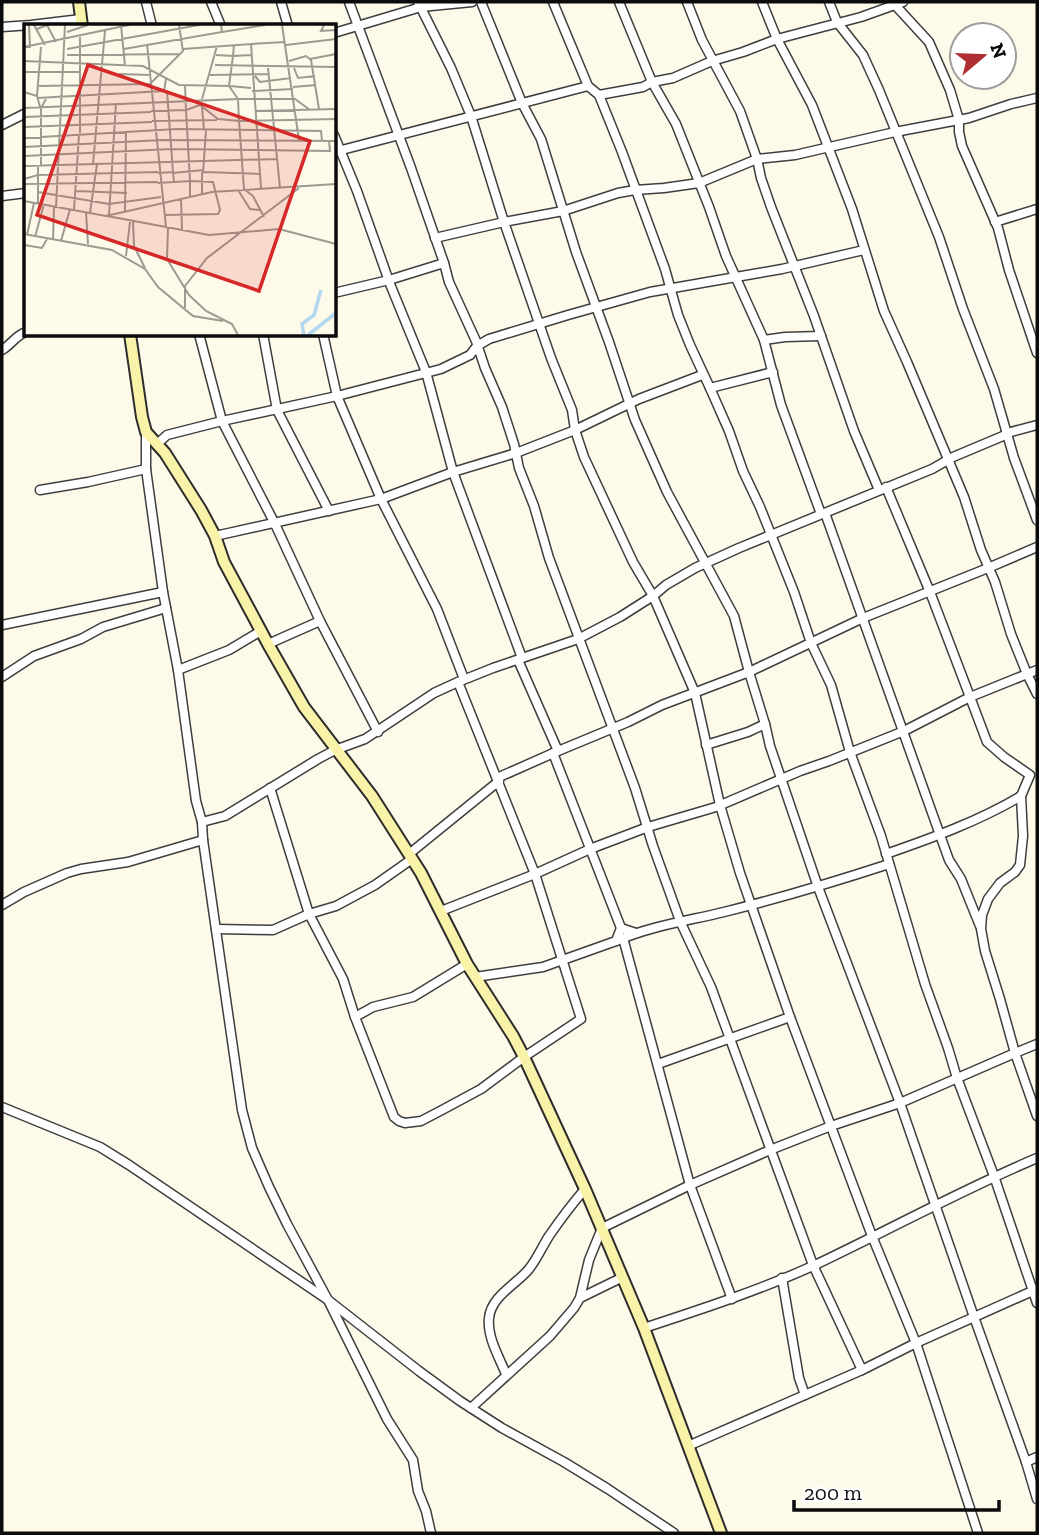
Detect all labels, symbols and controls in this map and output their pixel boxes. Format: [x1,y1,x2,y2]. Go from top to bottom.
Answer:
north arrow [948,21,1018,91]
inset map [24,24,336,336]
text: N [985,40,1012,61]
scale bar [794,1468,999,1512]
text: 200 m [804,1480,862,1505]

